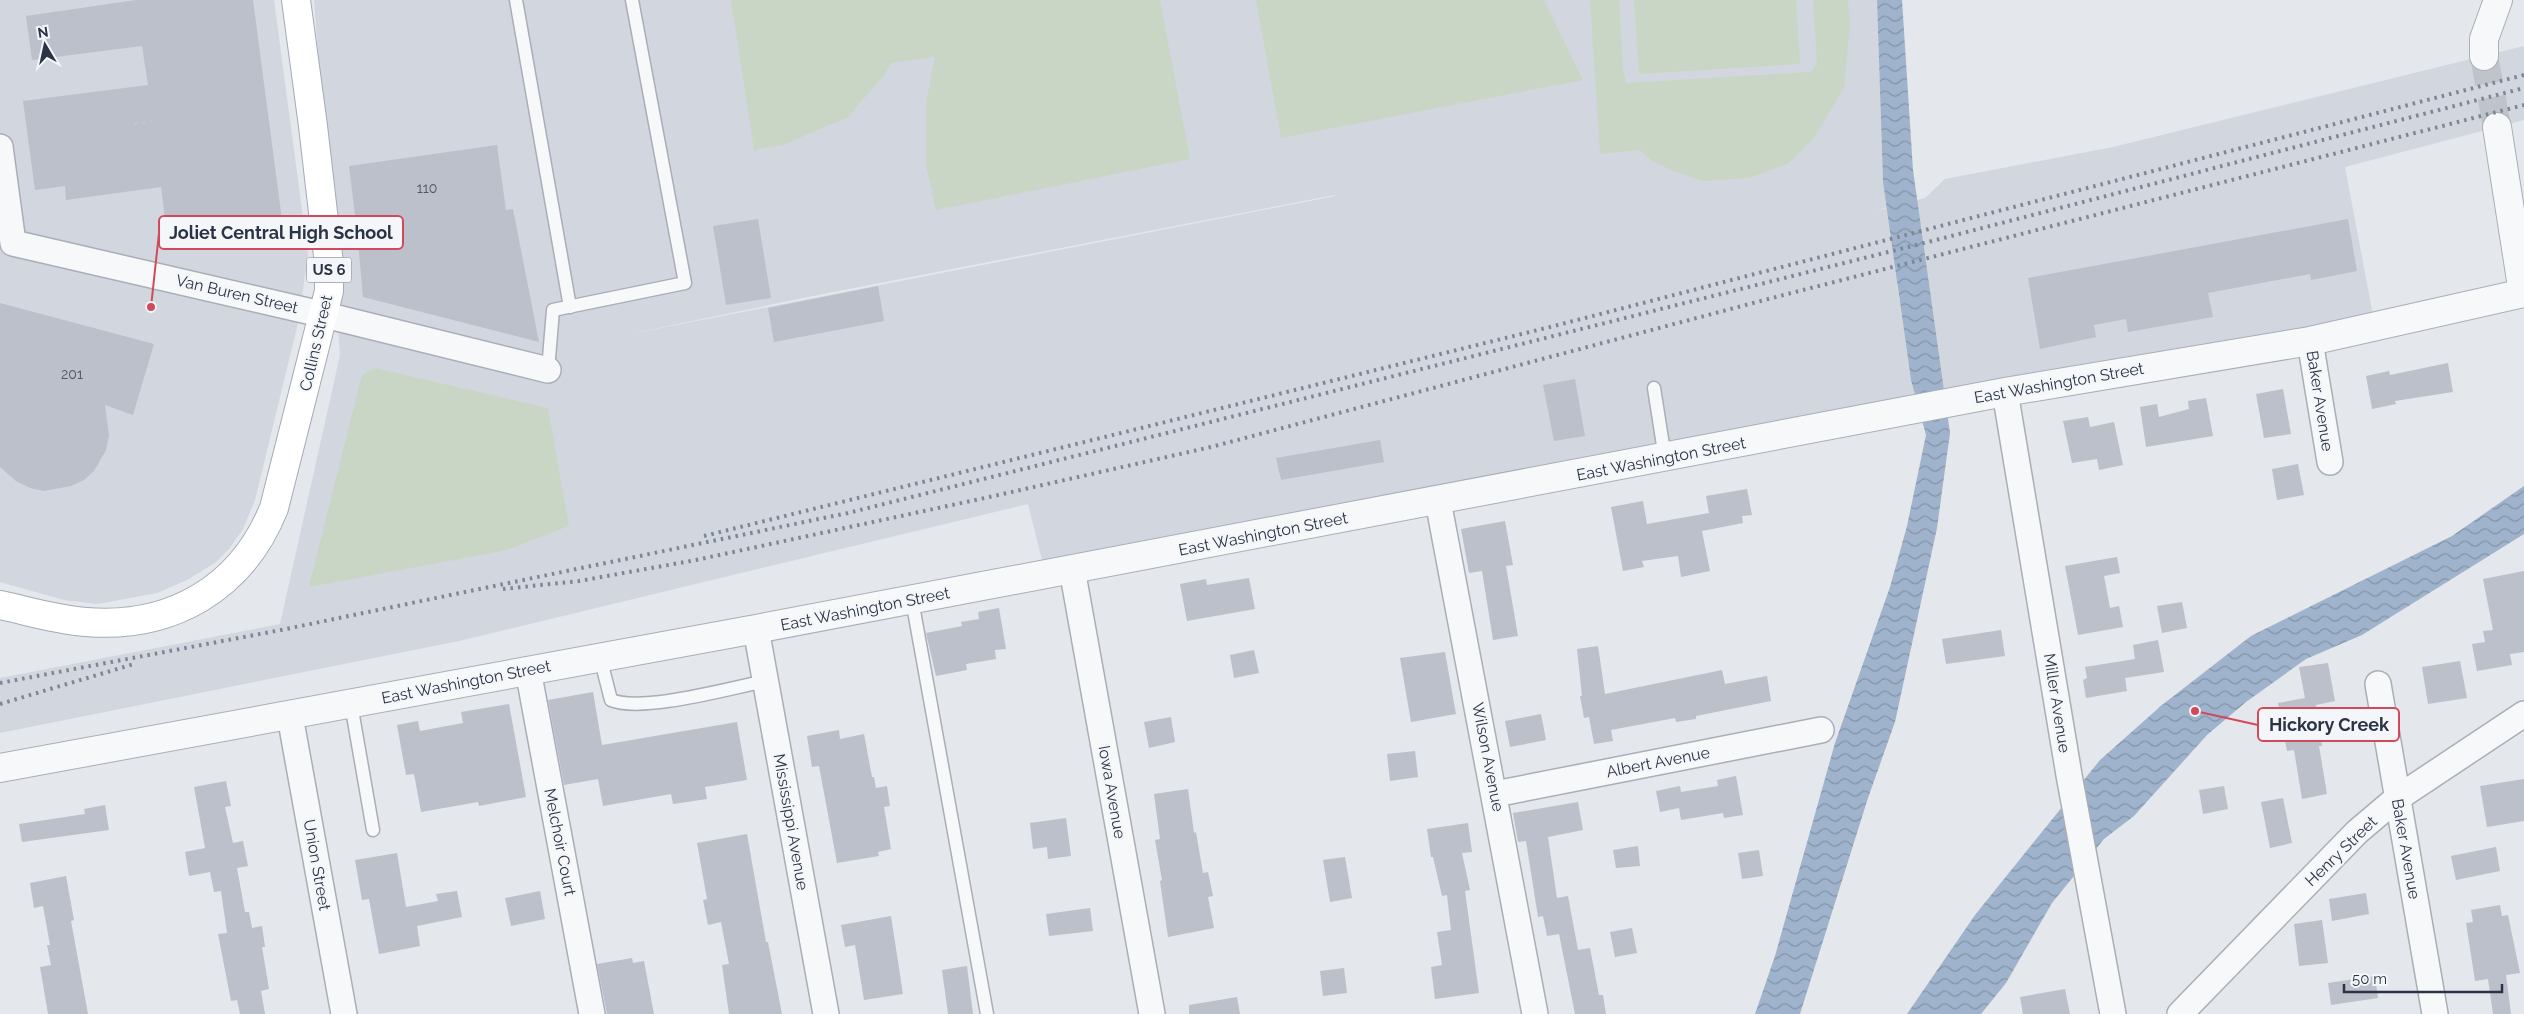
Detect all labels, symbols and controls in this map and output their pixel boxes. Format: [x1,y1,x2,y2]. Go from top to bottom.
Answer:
north arrow [20,20,70,70]
text: N [36,23,49,41]
house number: 110 [417,180,437,196]
callout: Joliet Central High School [159,216,403,249]
text: Joliet Central High School [169,222,393,243]
road number: US 6 [306,258,352,282]
street label: Van Buren Street [174,271,301,317]
street label: Collins Street [296,292,336,393]
street label: Baker Avenue [2303,349,2337,453]
street label: East Washington Street [1973,359,2146,407]
house number: 201 [61,366,83,382]
street label: East Washington Street [1575,433,1748,485]
street label: East Washington Street [1177,508,1350,560]
street label: East Washington Street [779,583,952,635]
street label: Miller Avenue [2040,652,2074,754]
street label: East Washington Street [380,656,553,708]
street label: Wilson Avenue [1468,701,1508,813]
callout: Hickory Creek [2258,708,2399,741]
text: Hickory Creek [2269,714,2390,735]
street label: Albert Avenue [1605,743,1711,781]
street label: Iowa Avenue [1094,744,1130,840]
street label: Mississippi Avenue [770,752,812,892]
street label: Melchoir Court [540,787,580,898]
street label: Baker Avenue [2388,797,2424,901]
street label: Henry Street [2301,812,2381,890]
street label: Union Street [300,818,334,913]
scale bar [2344,962,2502,994]
text: 50 m [2352,970,2387,988]

